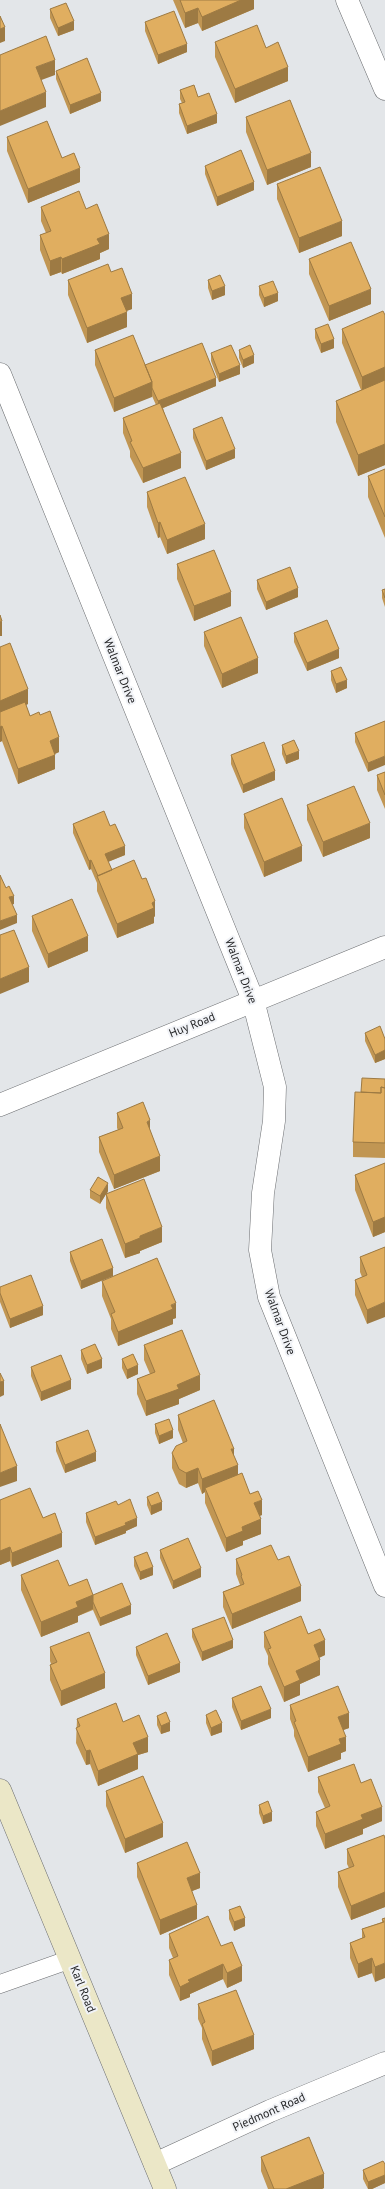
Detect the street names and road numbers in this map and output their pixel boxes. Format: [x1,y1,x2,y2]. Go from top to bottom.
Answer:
street label: Walmar Drive [101,636,140,706]
street label: Walmar Drive [222,936,261,1006]
street label: Huy Road [167,1009,217,1041]
street label: Walmar Drive [262,1287,299,1357]
street label: Karl Road [67,1963,100,2014]
street label: Piedmont Road [230,2089,307,2134]

